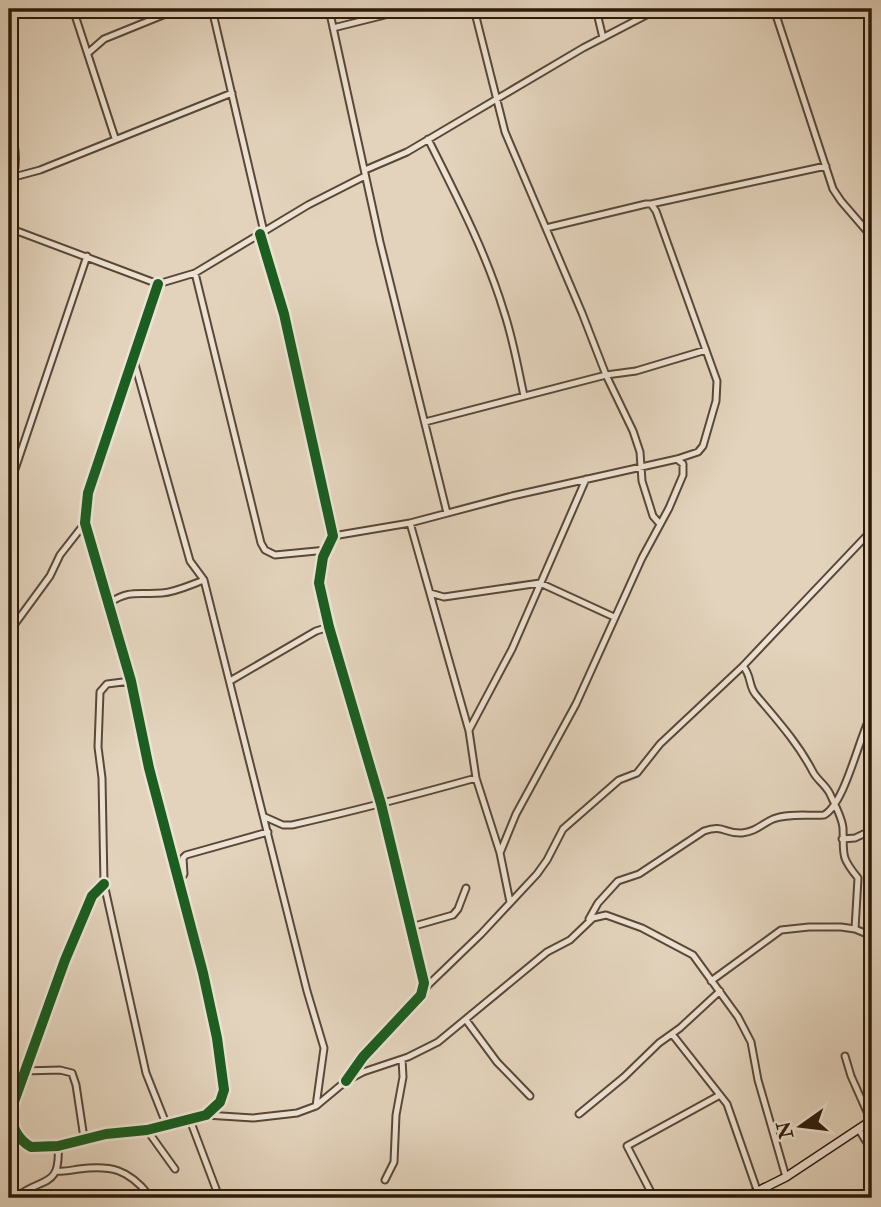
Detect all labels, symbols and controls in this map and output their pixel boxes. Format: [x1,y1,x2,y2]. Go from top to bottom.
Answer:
north arrow [766,1092,836,1162]
text: N [772,1118,799,1142]

